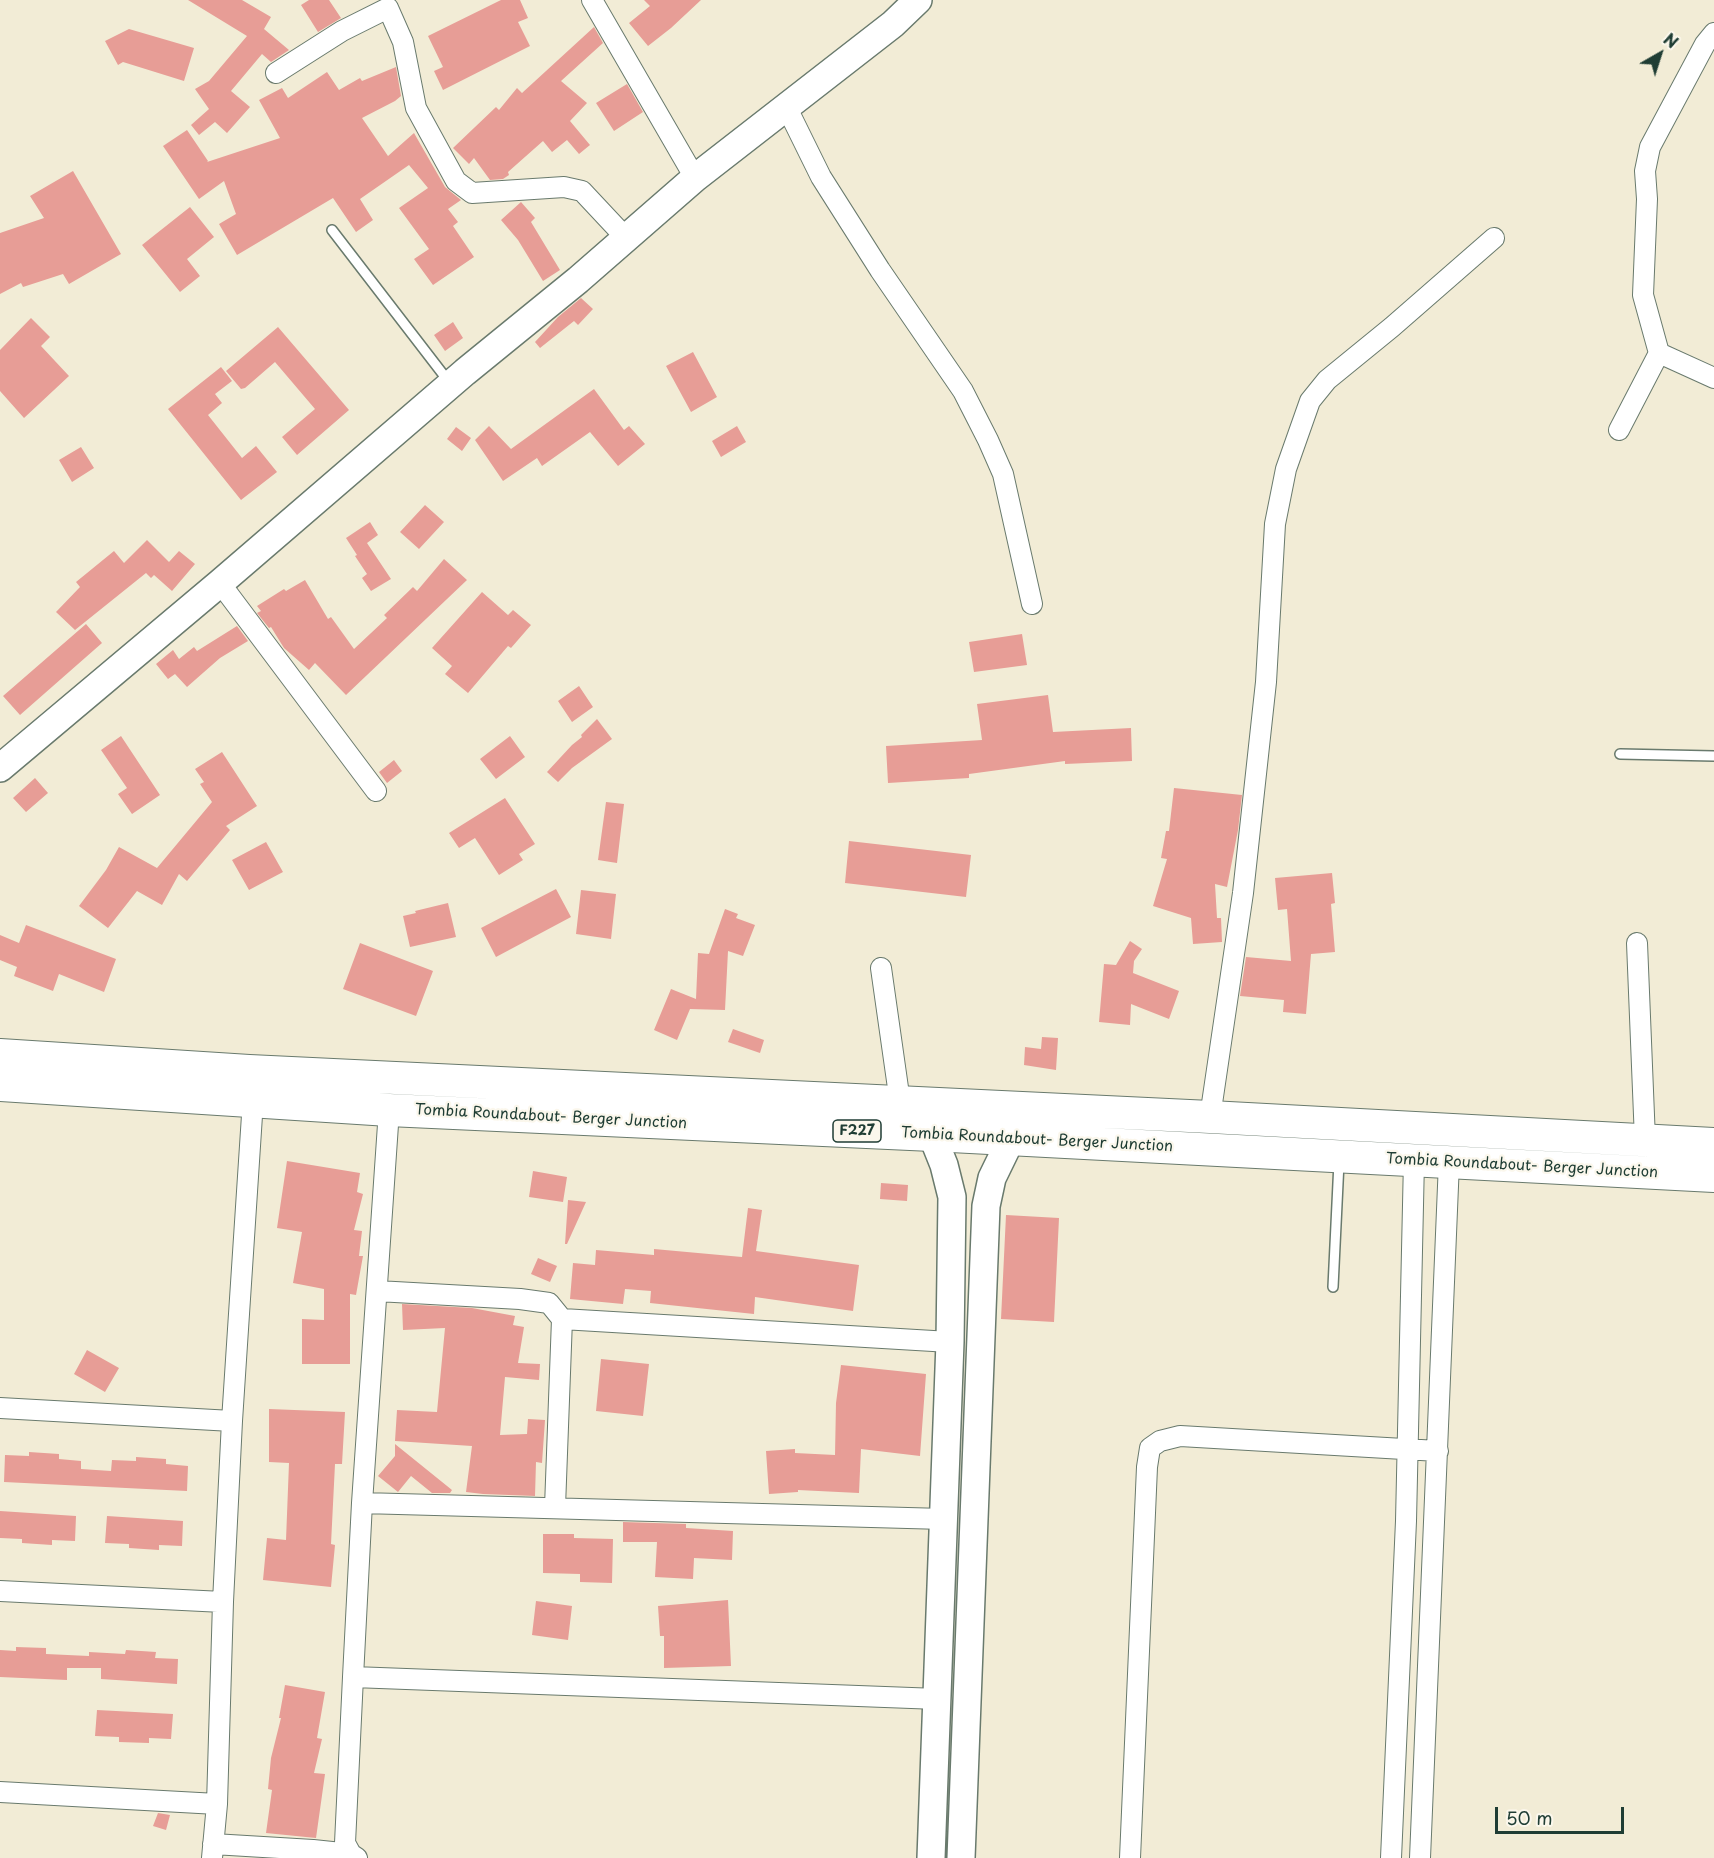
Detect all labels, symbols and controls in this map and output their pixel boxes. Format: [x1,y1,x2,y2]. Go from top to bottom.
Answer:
north arrow [1630,24,1690,84]
text: N [1659,27,1684,53]
street label: Tombia Roundabout- Berger Junction [415,1101,687,1133]
road number: F227 [833,1120,881,1142]
street label: Tombia Roundabout- Berger Junction [901,1124,1173,1156]
street label: Tombia Roundabout- Berger Junction [1386,1150,1658,1182]
scale bar [1498,1795,1627,1833]
text: 50 m [1506,1804,1553,1831]

